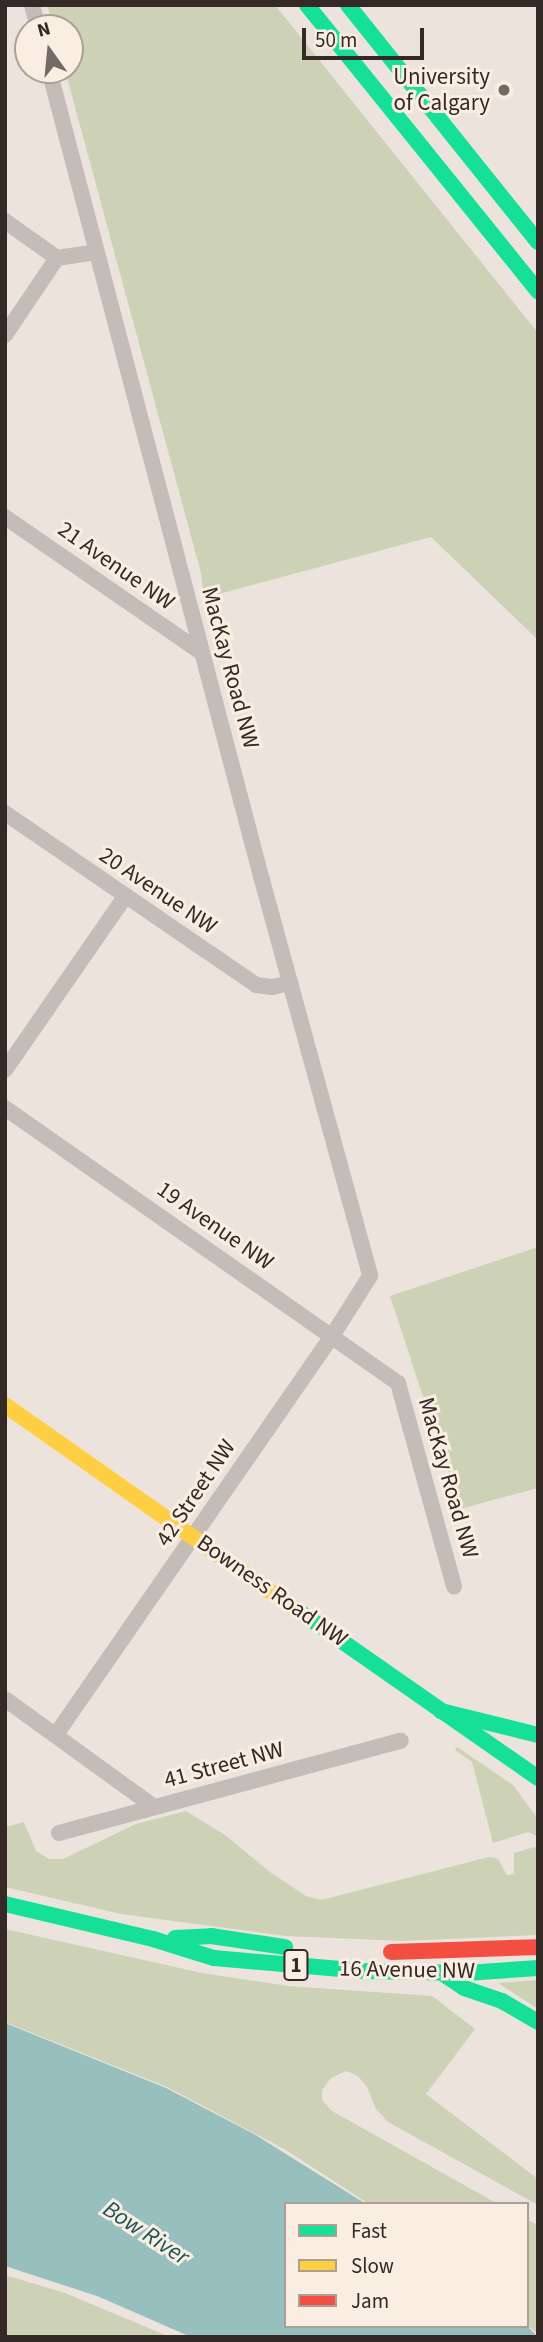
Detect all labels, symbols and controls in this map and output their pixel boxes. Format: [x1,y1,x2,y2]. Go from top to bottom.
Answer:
north arrow [14,14,84,84]
scale bar [305,14,428,58]
text: N [34,15,54,45]
text: 50 m [315,25,357,55]
place label: University of Calgary [393,63,490,117]
marker: University of Calgary [496,82,512,98]
street label: 21 Avenue NW [52,516,180,616]
street label: MacKay Road NW [195,584,265,752]
street label: 20 Avenue NW [94,842,222,940]
street label: 19 Avenue NW [151,1176,279,1276]
street label: MacKay Road NW [412,1394,484,1562]
street label: 42 Street NW [150,1434,242,1552]
street label: Bowness Road NW [191,1529,353,1653]
street label: 41 Street NW [161,1736,287,1794]
road number: 1 [282,1948,310,1982]
street label: 16 Avenue NW [339,1955,475,1985]
water label: Bow River [97,2195,195,2271]
legend [284,2202,529,2328]
text: Fast [351,2216,387,2246]
text: Slow [351,2251,394,2281]
text: Jam [351,2286,389,2316]

